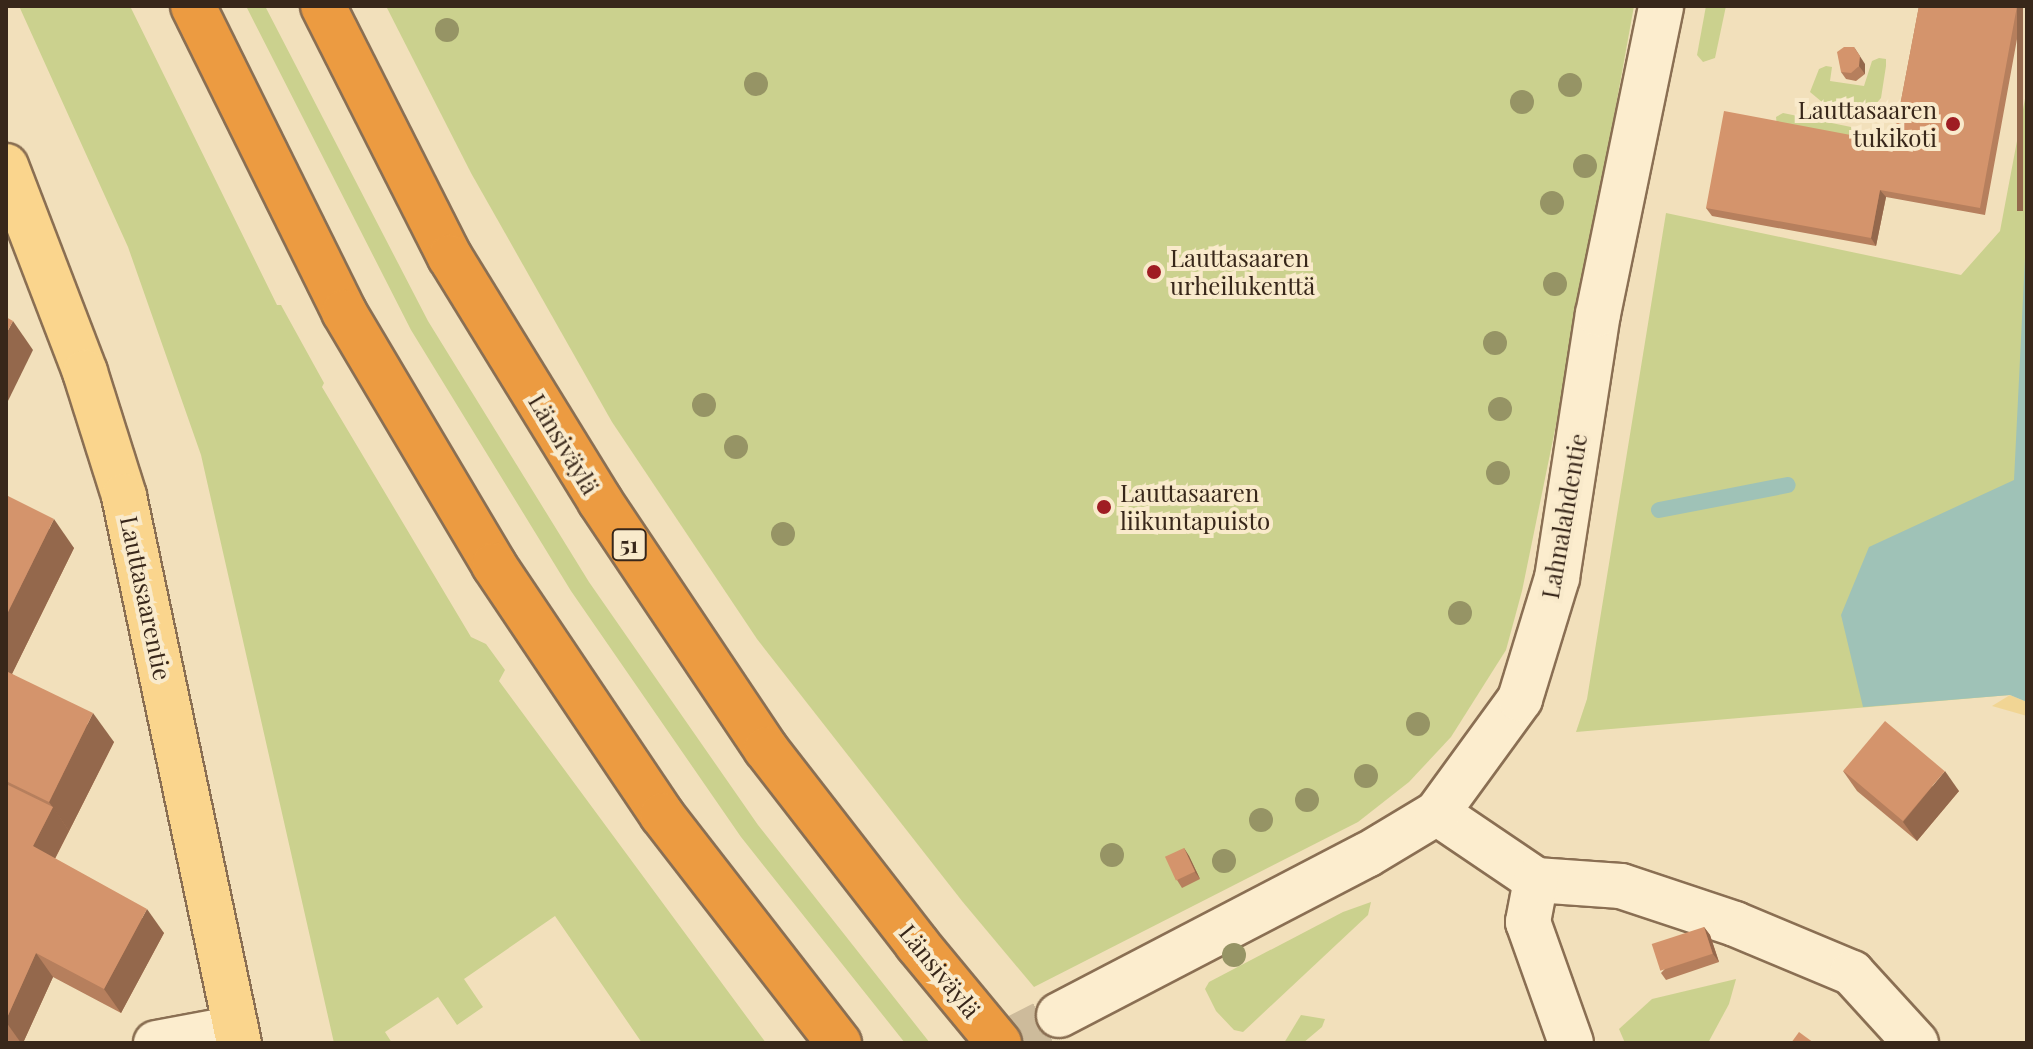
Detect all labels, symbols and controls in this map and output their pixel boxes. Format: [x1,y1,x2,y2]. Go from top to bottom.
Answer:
place label: Lauttasaaren tukikoti [1798,96,1937,152]
marker: Lauttasaaren tukikoti [1944,115,1962,133]
place label: Lauttasaaren urheilukenttä [1170,244,1315,300]
marker: Lauttasaaren urheilukenttä [1145,263,1163,281]
street label: Länsiväylä [523,389,605,499]
street label: Lahnalahdentie [1535,431,1593,601]
place label: Lauttasaaren liikuntapuisto [1120,479,1270,535]
marker: Lauttasaaren liikuntapuisto [1095,498,1113,516]
street label: Lauttasaarentie [115,513,177,683]
road number: 51 [611,527,647,563]
street label: Länsiväylä [894,918,986,1024]

